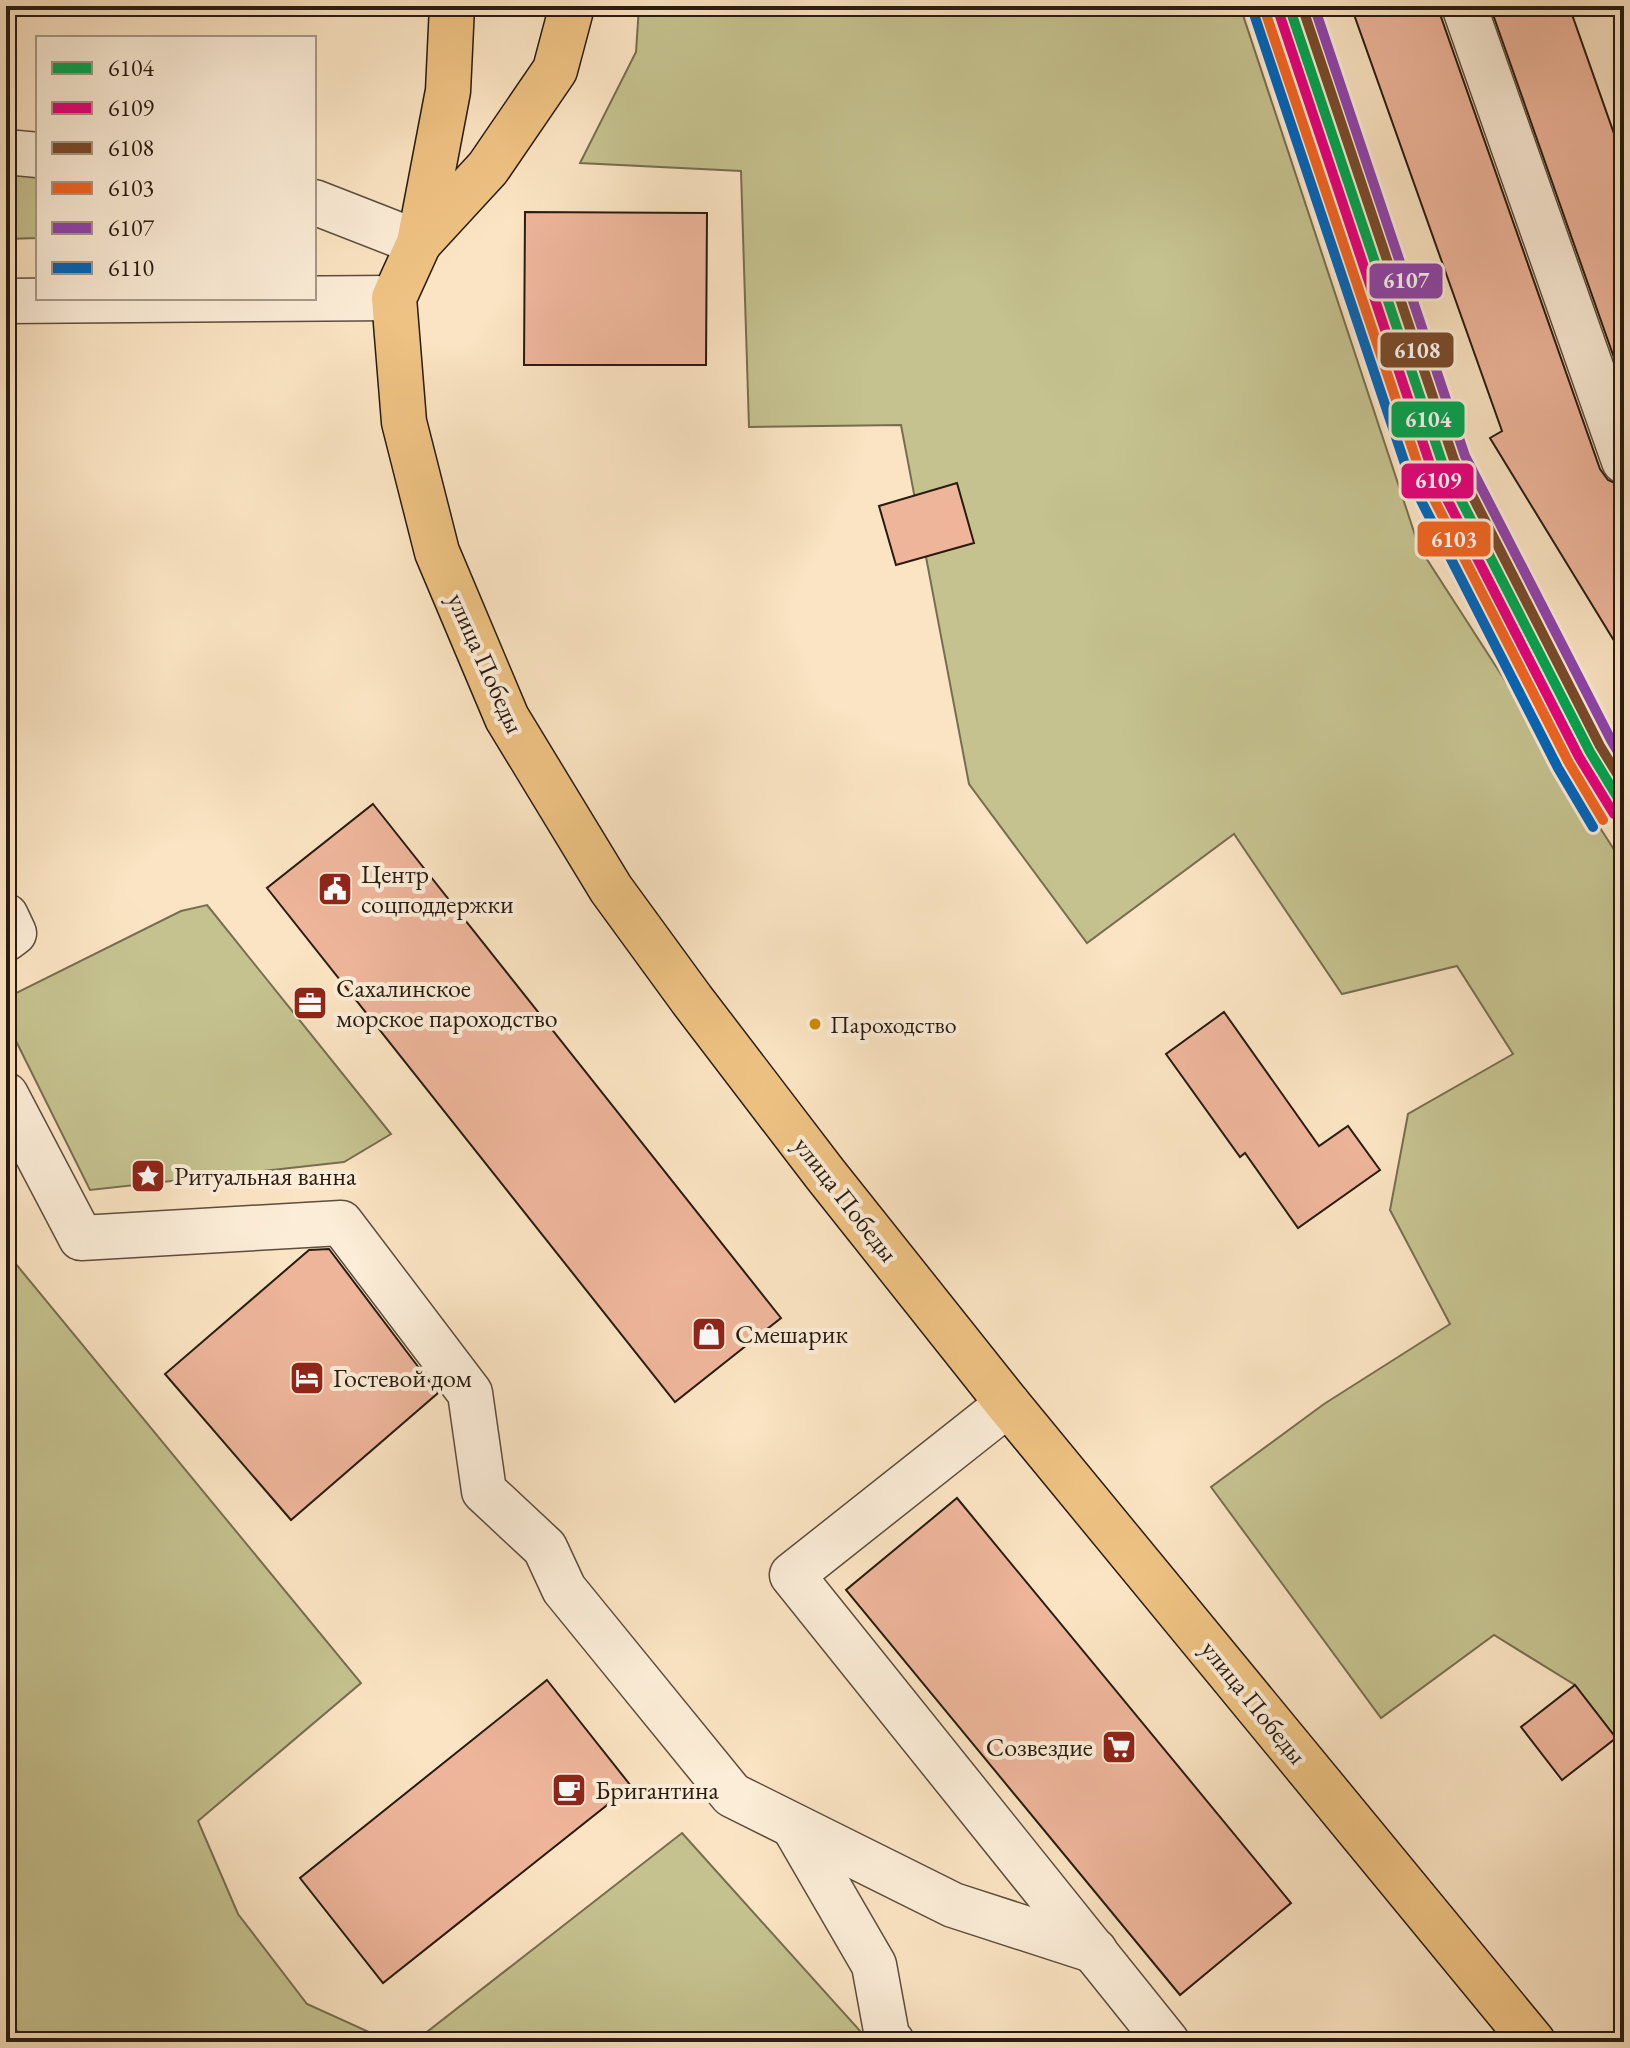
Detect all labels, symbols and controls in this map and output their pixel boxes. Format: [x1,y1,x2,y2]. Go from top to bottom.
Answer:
legend [36,36,316,300]
text: 6104 [108,52,155,83]
text: 6109 [108,92,155,123]
text: 6108 [108,132,154,163]
text: 6103 [108,172,154,203]
text: 6107 [108,212,155,243]
text: 6110 [108,252,154,283]
line badge: 6107 [1368,262,1444,300]
text: 6107 [1383,266,1430,295]
line badge: 6108 [1379,331,1455,369]
text: 6108 [1394,336,1440,365]
line badge: 6104 [1390,400,1466,439]
text: 6104 [1405,405,1452,434]
line badge: 6109 [1400,462,1475,500]
text: 6109 [1415,466,1462,495]
line badge: 6103 [1416,520,1492,558]
text: 6103 [1431,525,1477,554]
street label: улица Победы [440,587,532,739]
place label: Центр соцподдержки [361,857,514,921]
public building icon: Центр соцподдержки [316,870,354,908]
place label: Сахалинское морское пароходство [336,971,558,1035]
office icon: Сахалинское морское пароходство [291,984,329,1022]
place label: Пароходство [830,1009,957,1040]
marker: Пароходство [807,1016,823,1032]
street label: улица Победы [786,1129,906,1269]
place icon: Ритуальная ванна [129,1157,167,1195]
place label: Ритуальная ванна [174,1159,357,1193]
shop icon: Смешарик [690,1315,728,1353]
place label: Смешарик [735,1317,848,1351]
hotel icon: Гостевой дом [288,1359,326,1397]
place label: Гостевой дом [333,1361,472,1395]
street label: улица Победы [1193,1633,1315,1771]
supermarket icon: Созвездие [1100,1728,1138,1766]
place label: Созвездие [986,1730,1093,1764]
cafe icon: Бригантина [550,1771,588,1809]
place label: Бригантина [595,1773,720,1807]

